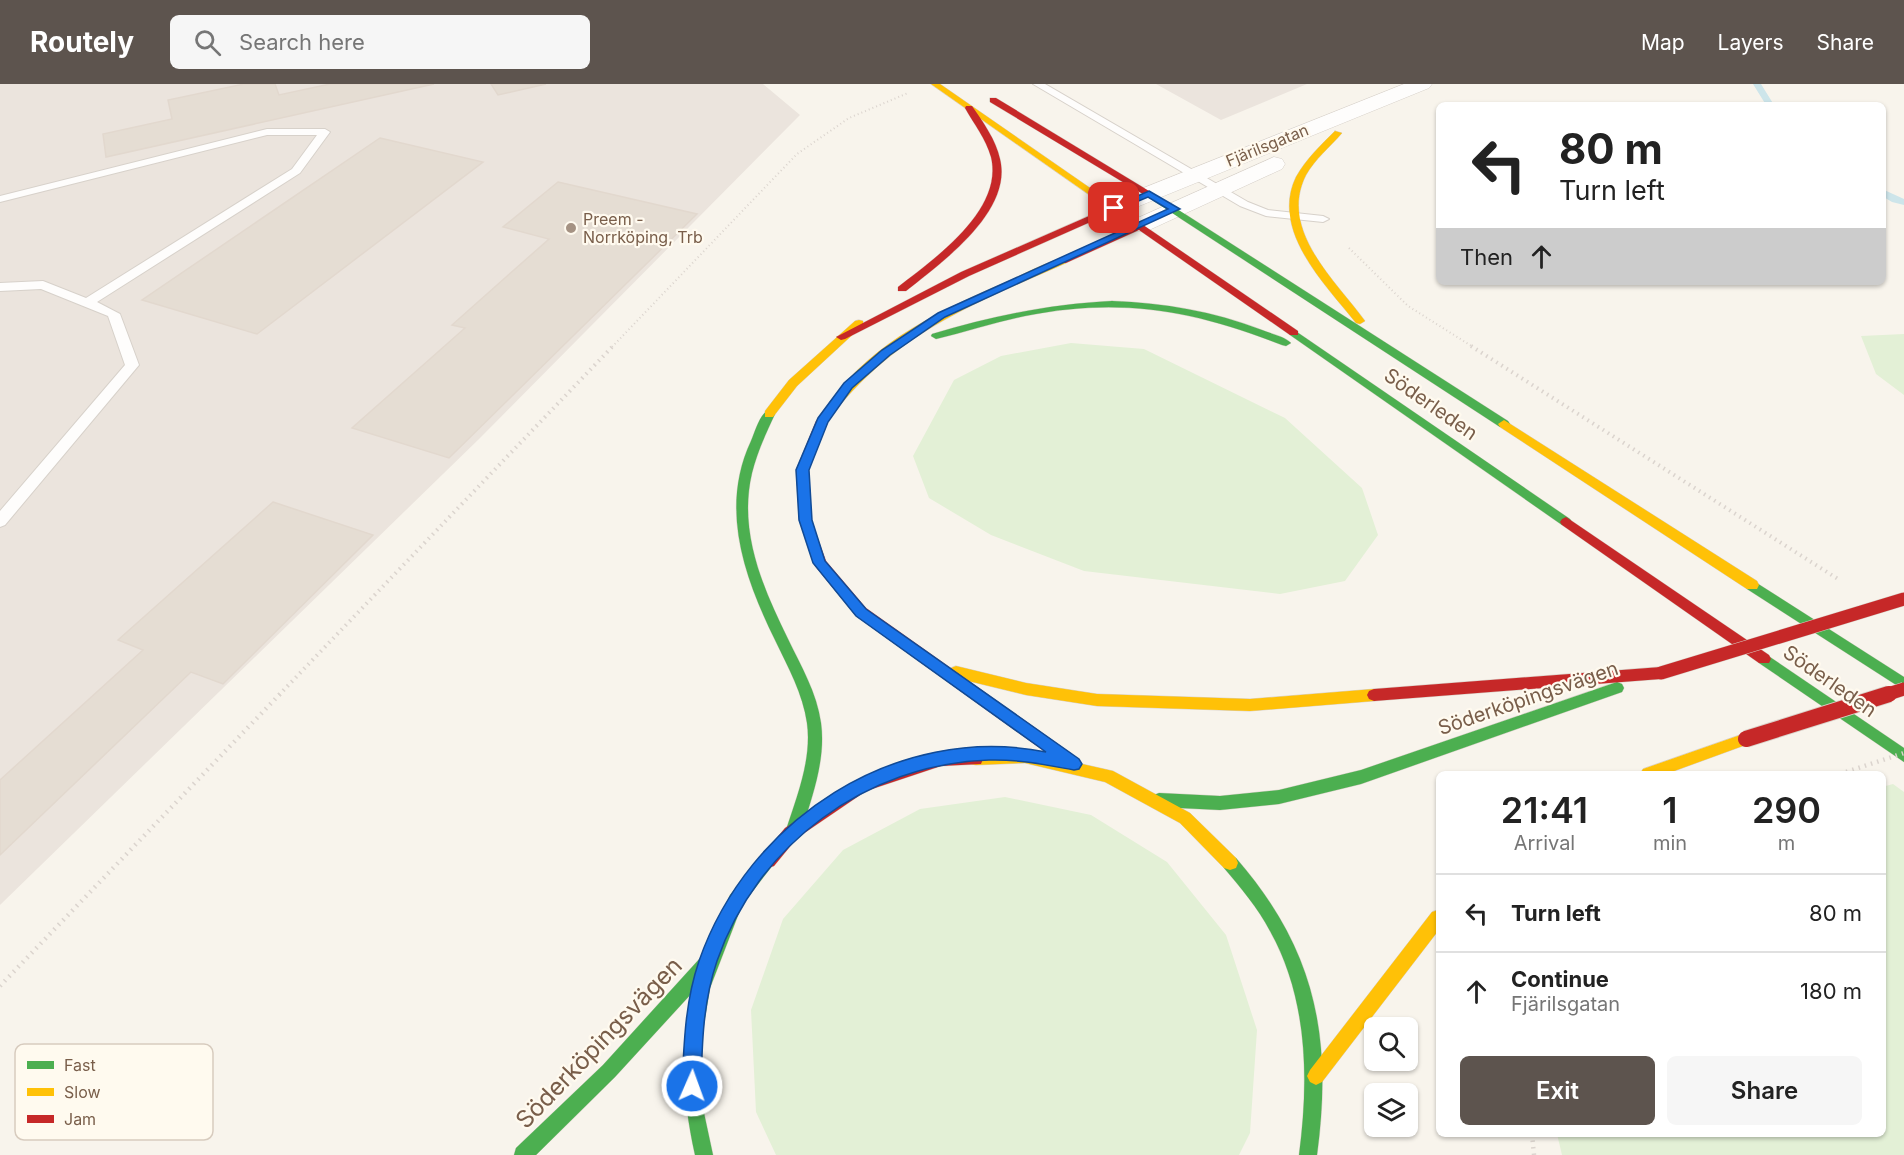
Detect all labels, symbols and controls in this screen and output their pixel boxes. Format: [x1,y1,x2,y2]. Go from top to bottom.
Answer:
search box [170,15,590,69]
text: Routely [30,25,134,59]
icon: search [191,26,224,59]
text: Search here [239,29,365,55]
text: Map [1641,30,1685,55]
text: Layers [1718,30,1784,55]
text: Share [1817,30,1874,55]
street label: Fjärilsgatan [1223,119,1311,171]
text: 80 m [1559,123,1663,174]
icon: left [1460,126,1538,204]
text: Turn left [1559,174,1665,207]
pin [1088,182,1139,233]
icon: arrive [1097,191,1130,224]
place label: Preem - Norrköping, Trb [583,209,703,247]
marker: Preem - Norrköping, Trb [564,221,578,235]
icon: ahead [1525,240,1558,273]
text: Then [1460,244,1513,270]
street label: Söderleden [1380,363,1482,445]
street label: Söderleden [1779,640,1881,722]
street label: Söderköpingsvägen [1435,656,1621,740]
text: 21:41 [1501,788,1588,832]
text: 1 [1662,788,1678,832]
text: 290 [1752,788,1821,832]
text: Arrival [1514,831,1575,855]
text: min [1653,831,1687,855]
text: m [1778,831,1795,855]
icon: left [1460,897,1493,930]
text: Turn left [1511,900,1601,926]
text: 80 m [1809,900,1862,926]
street label: Söderköpingsvägen [509,951,688,1134]
text: Continue [1511,966,1609,992]
icon: ahead [1460,975,1493,1008]
text: 180 m [1800,978,1862,1004]
text: Fjärilsgatan [1511,992,1620,1016]
map controls [1364,1017,1418,1137]
button: search [1364,1017,1418,1071]
legend [15,1044,213,1140]
position arrow [660,1054,724,1118]
text: Fast [64,1055,96,1075]
button: Exit [1460,1056,1655,1125]
button: Share [1667,1056,1862,1125]
text: Slow [64,1082,101,1102]
button: layers [1364,1083,1418,1137]
text: Jam [64,1109,96,1129]

